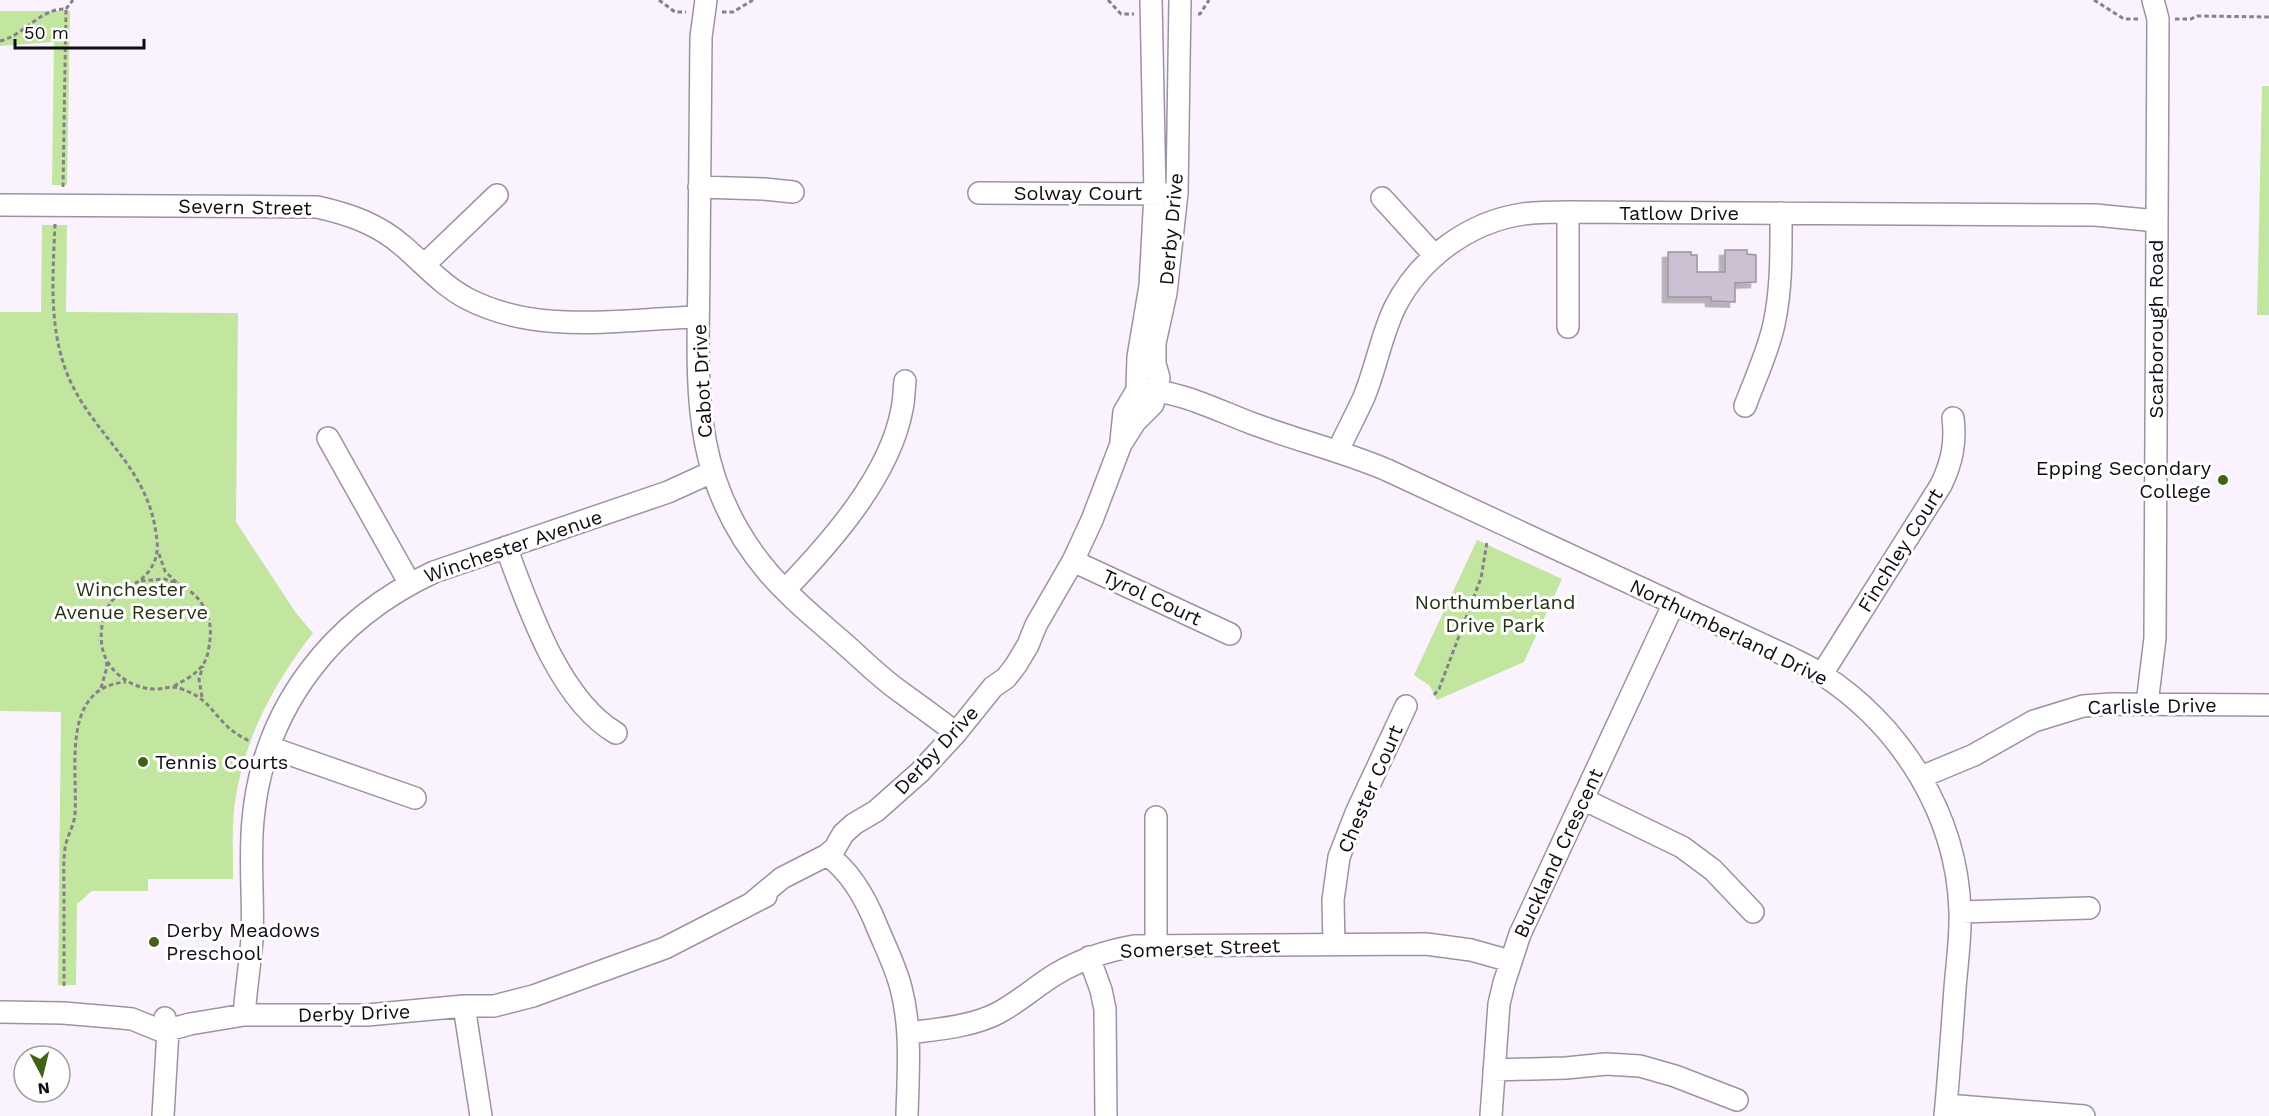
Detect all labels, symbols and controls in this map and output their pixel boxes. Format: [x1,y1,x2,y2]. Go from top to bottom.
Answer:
scale bar [15,12,144,50]
text: 50 m [24,22,69,43]
street label: Derby Drive [1154,172,1188,286]
street label: Solway Court [1014,181,1143,205]
street label: Severn Street [178,194,313,220]
street label: Tatlow Drive [1619,201,1739,225]
street label: Scarborough Road [2144,240,2168,418]
street label: Cabot Drive [687,323,717,439]
place label: Epping Secondary College [2036,456,2212,503]
marker: Epping Secondary College [2216,473,2230,487]
street label: Finchley Court [1852,483,1948,616]
street label: Winchester Avenue [421,504,605,588]
street label: Tyrol Court [1099,564,1206,631]
street label: Northumberland Drive [1626,574,1832,690]
park label: Winchester Avenue Reserve [54,577,208,624]
park label: Northumberland Drive Park [1415,590,1575,637]
street label: Carlisle Drive [2087,693,2217,719]
street label: Derby Drive [889,701,983,799]
street label: Chester Court [1332,721,1408,857]
place label: Tennis Courts [155,750,288,774]
marker: Tennis Courts [136,755,150,769]
street label: Buckland Crescent [1508,764,1608,942]
place label: Derby Meadows Preschool [166,918,320,965]
street label: Somerset Street [1119,933,1281,963]
marker: Derby Meadows Preschool [147,935,161,949]
street label: Derby Drive [297,999,411,1027]
north arrow [12,1044,72,1104]
text: N [37,1078,51,1099]

